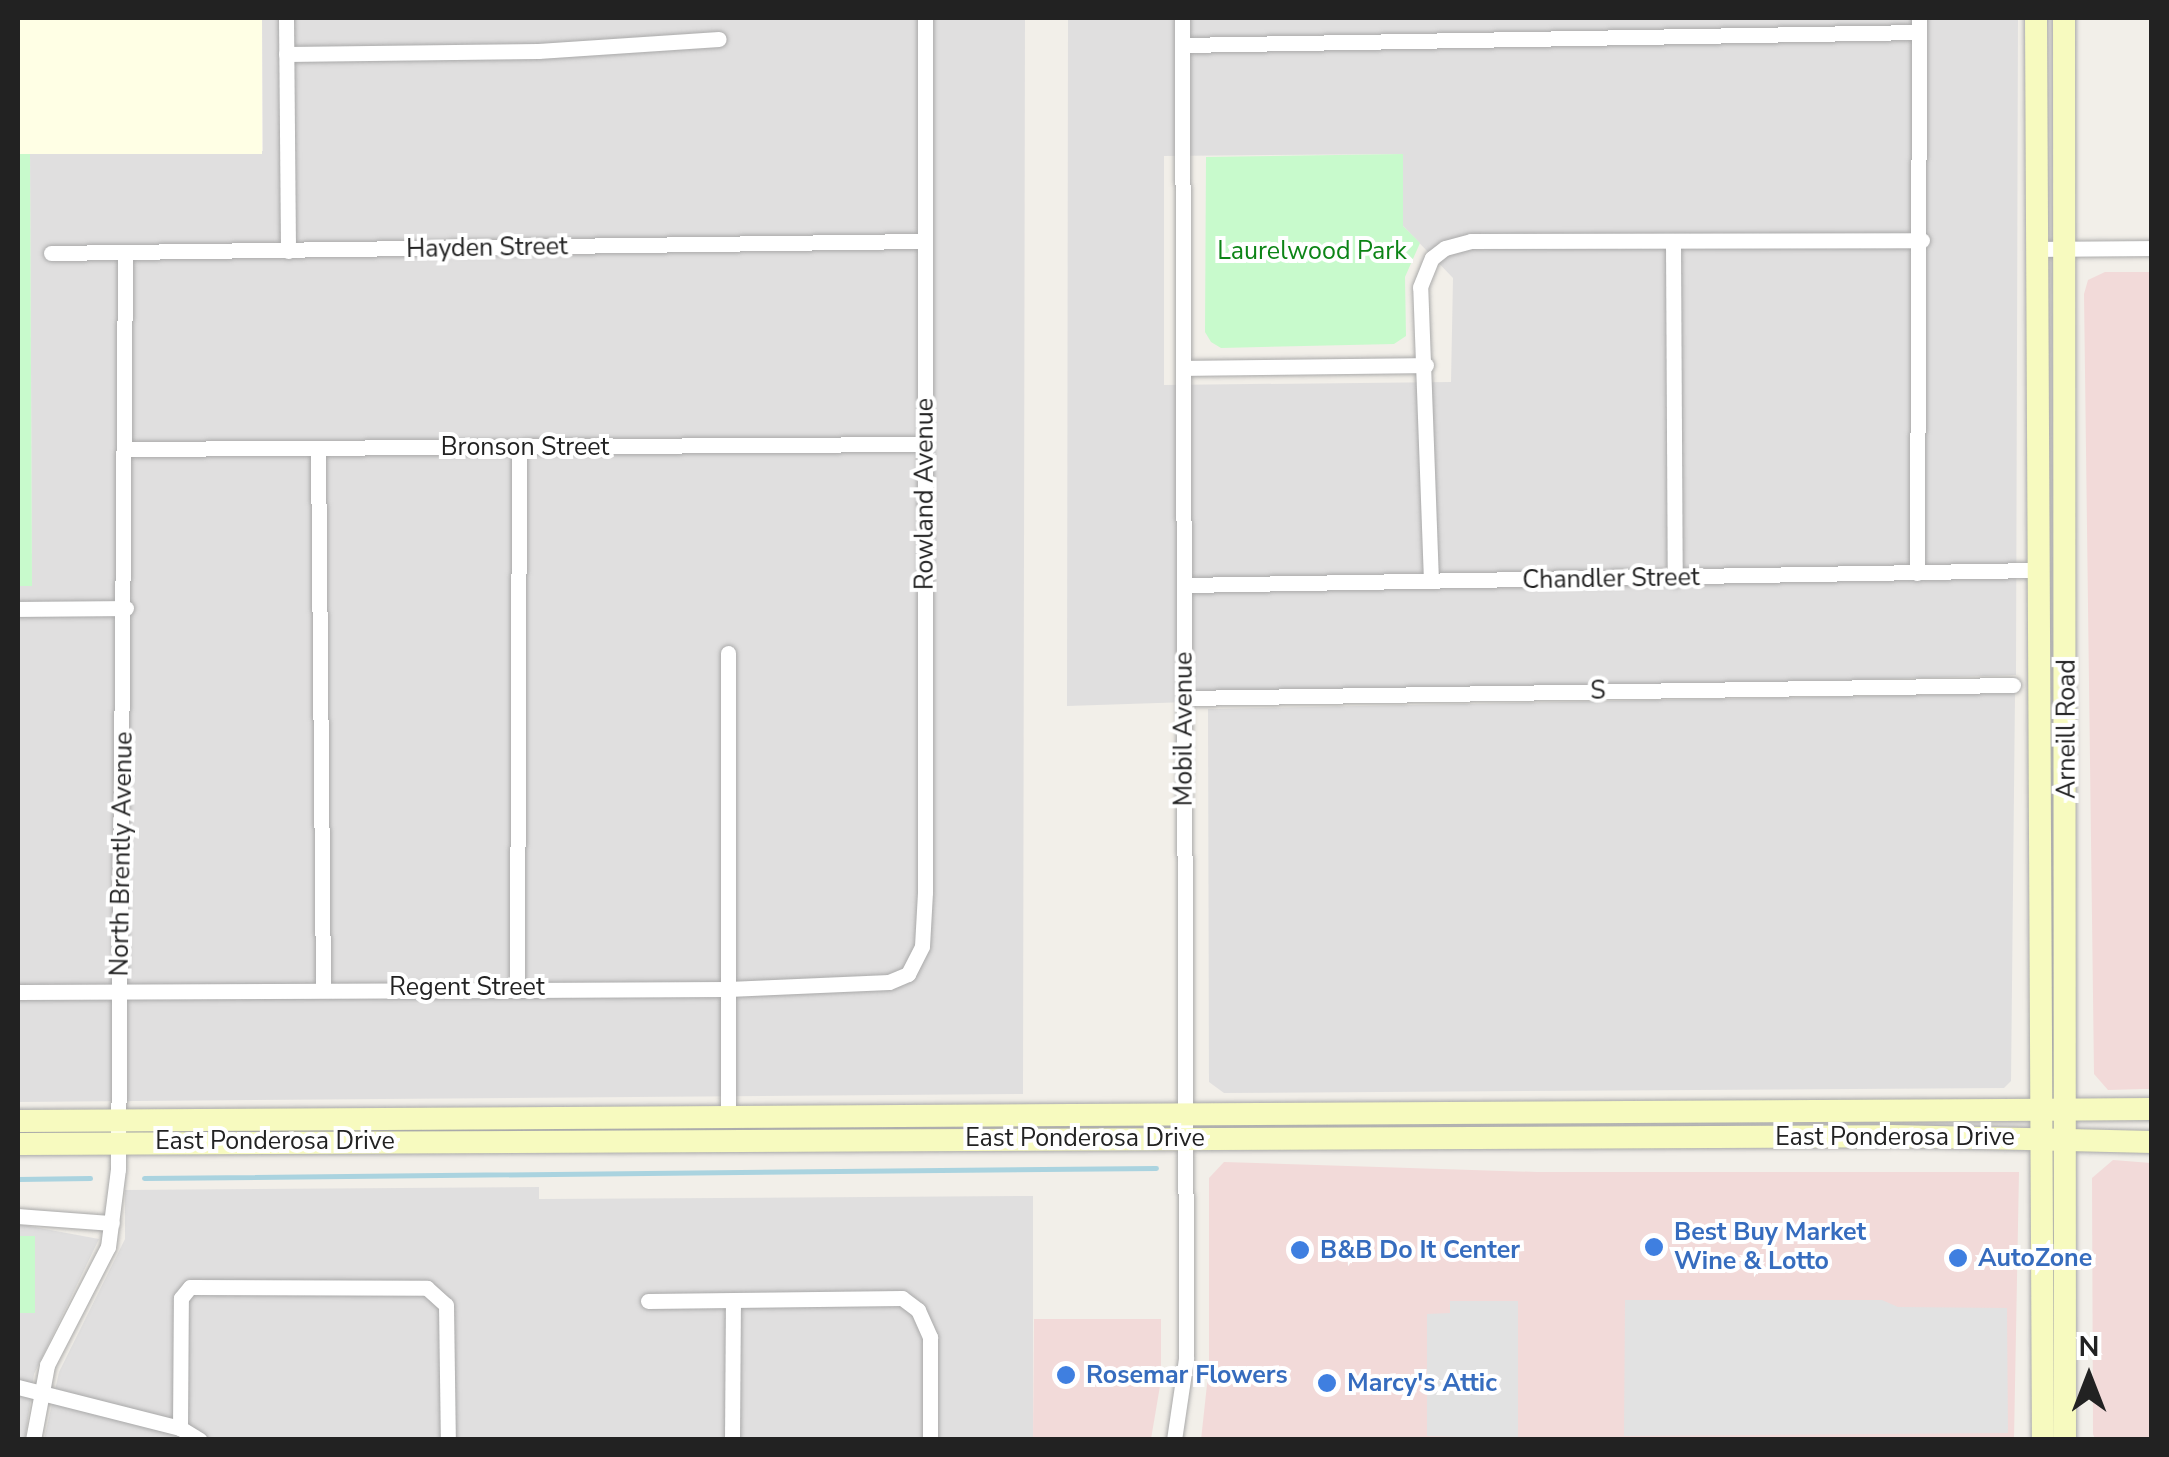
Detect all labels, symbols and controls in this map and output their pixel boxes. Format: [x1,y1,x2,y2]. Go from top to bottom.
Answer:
street label: Hayden Street [406,232,568,264]
park label: Laurelwood Park [1217,236,1407,266]
street label: Rowland Avenue [910,398,940,590]
street label: Bronson Street [441,432,609,462]
street label: Chandler Street [1522,562,1700,596]
street label: Mobil Avenue [1169,652,1199,806]
street label: Arneill Road [2052,659,2082,799]
street label: S [1590,676,1606,706]
street label: North Brently Avenue [105,731,139,977]
street label: Regent Street [389,972,545,1002]
street label: East Ponderosa Drive [1775,1122,2015,1152]
street label: East Ponderosa Drive [965,1123,1205,1153]
street label: East Ponderosa Drive [155,1126,395,1156]
place label: Best Buy Market Wine & Lotto [1674,1218,1866,1277]
place label: B&B Do It Center [1320,1235,1520,1265]
marker: Best Buy Market Wine & Lotto [1643,1236,1665,1258]
marker: B&B Do It Center [1289,1239,1311,1261]
place label: AutoZone [1978,1243,2092,1273]
marker: AutoZone [1947,1247,1969,1269]
north arrow [2039,1327,2139,1427]
text: N [2079,1328,2099,1366]
place label: Rosemar Flowers [1086,1360,1288,1390]
marker: Rosemar Flowers [1055,1364,1077,1386]
place label: Marcy's Attic [1347,1368,1497,1398]
marker: Marcy's Attic [1316,1372,1338,1394]

